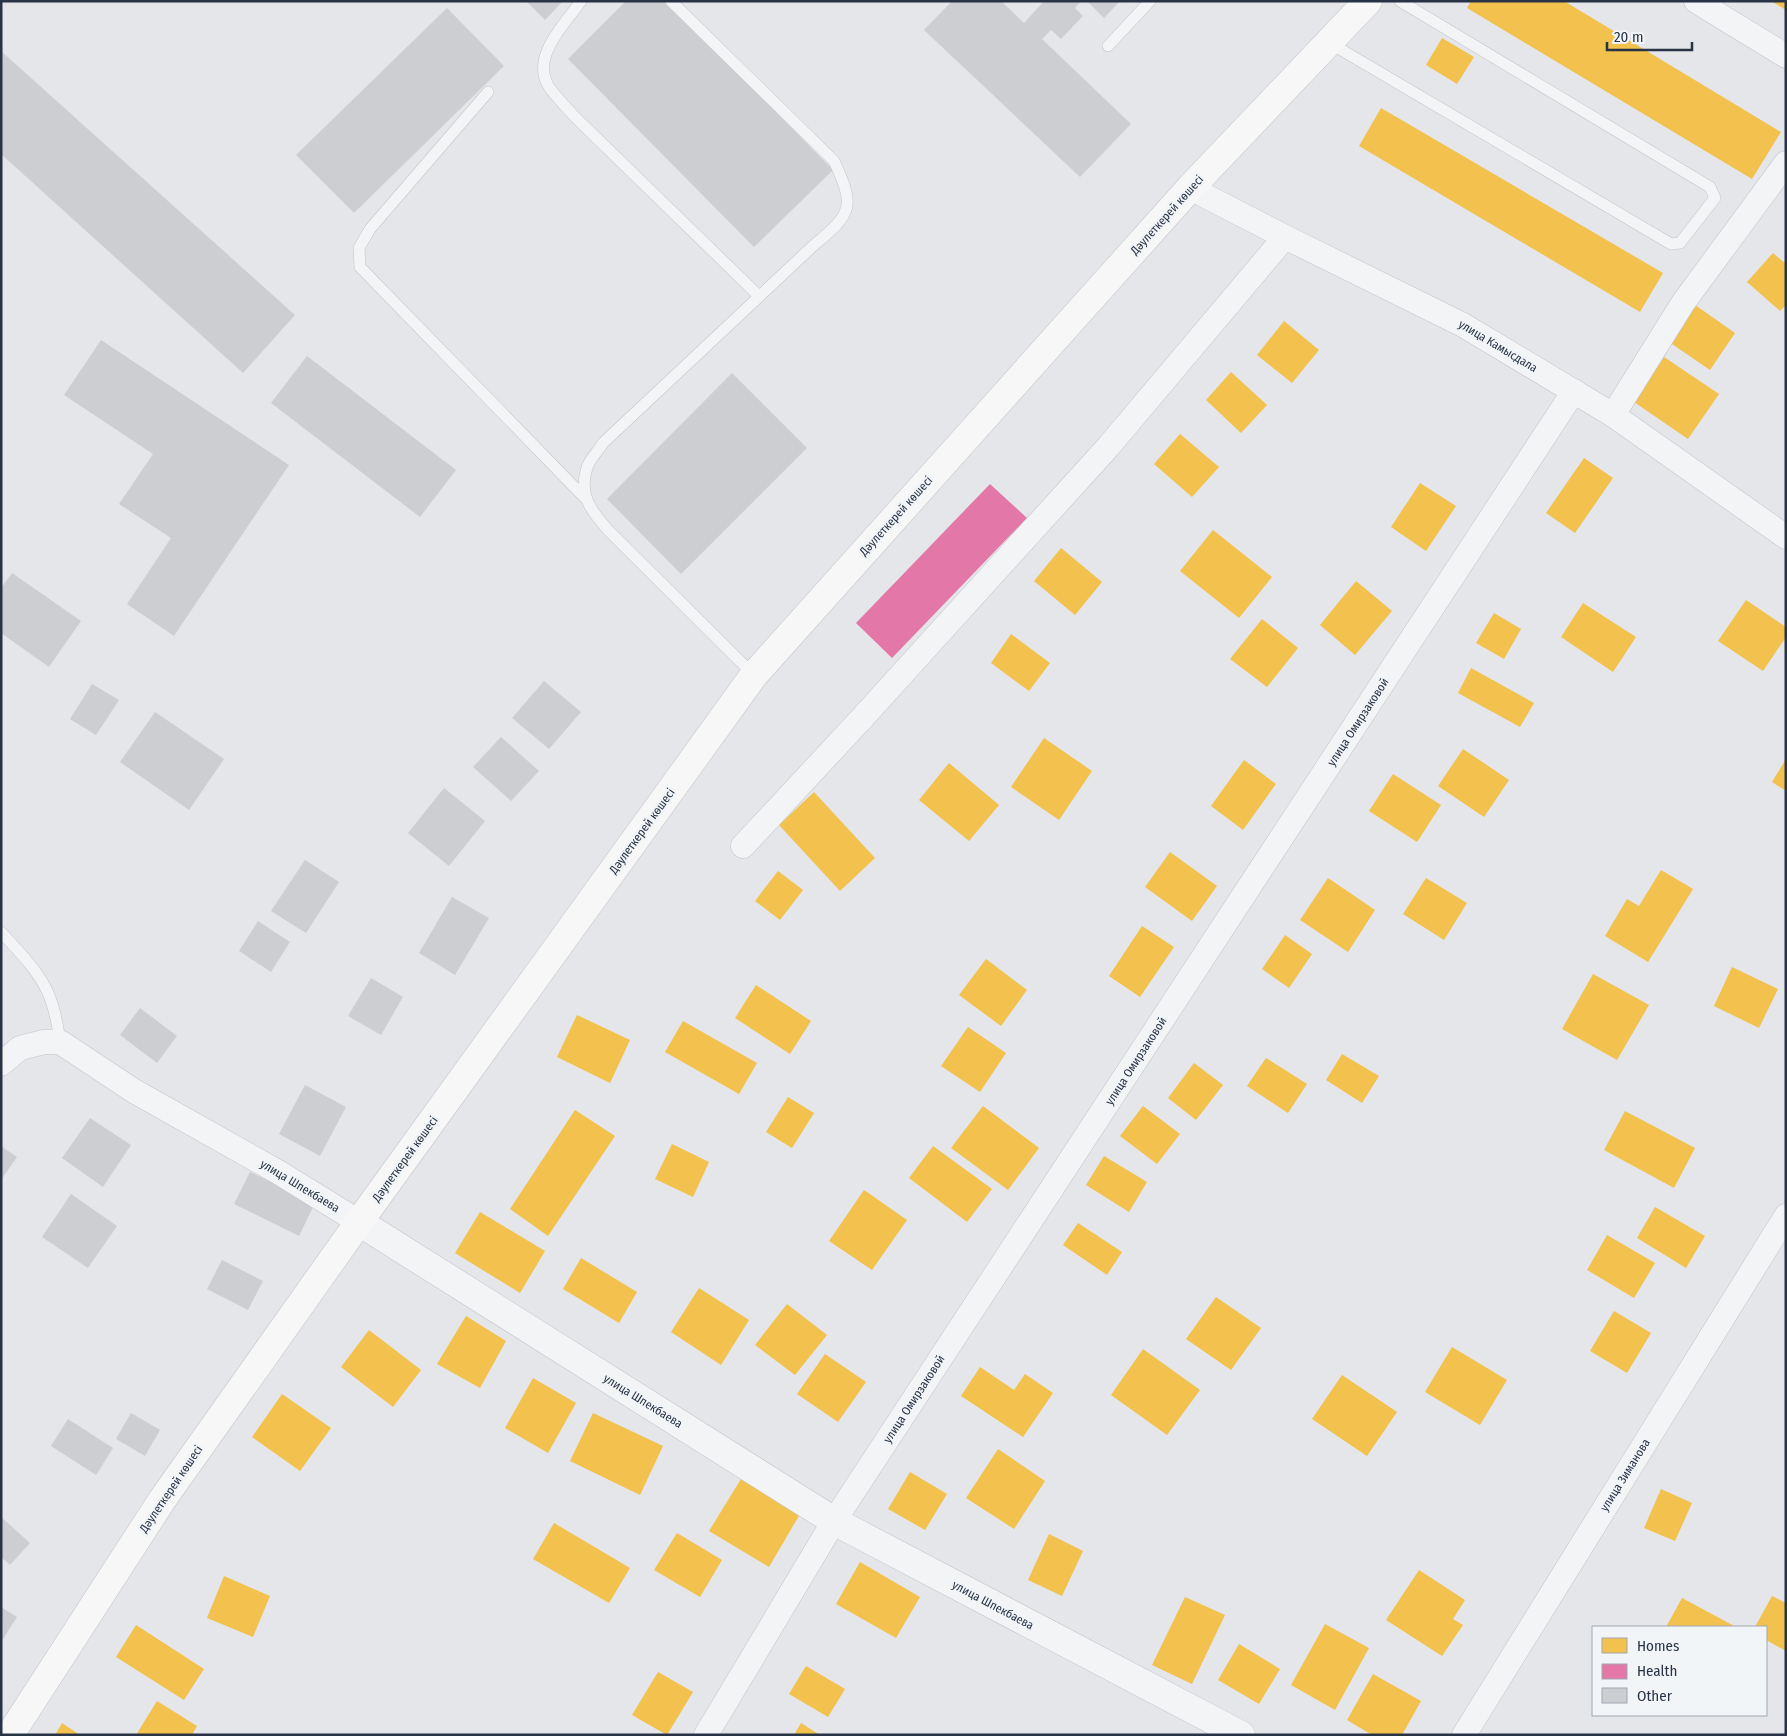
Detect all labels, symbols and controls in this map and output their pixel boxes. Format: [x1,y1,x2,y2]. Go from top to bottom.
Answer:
scale bar [1607,20,1692,52]
text: 20 m [1614,28,1644,46]
street label: Дәулеткерей көшесі [1127,172,1206,258]
street label: улица Камысдала [1456,317,1540,375]
street label: Дәулеткерей көшесі [856,473,935,559]
street label: улица Омирзаковой [1324,675,1392,769]
street label: Дәулеткерей көшесі [606,786,678,877]
street label: улица Омирзаковой [1102,1014,1170,1108]
street label: Дәулеткерей көшесі [369,1114,441,1205]
street label: улица Шпекбаева [258,1157,342,1215]
street label: улица Омирзаковой [880,1352,948,1446]
street label: улица Шпекбаева [601,1371,685,1431]
street label: улица Зиманова [1597,1436,1653,1514]
street label: Дәулеткерей көшесі [136,1443,205,1536]
street label: улица Шпекбаева [950,1578,1036,1632]
legend [1592,1626,1767,1716]
text: Homes [1637,1637,1679,1655]
text: Health [1637,1662,1677,1680]
text: Other [1637,1687,1673,1705]

